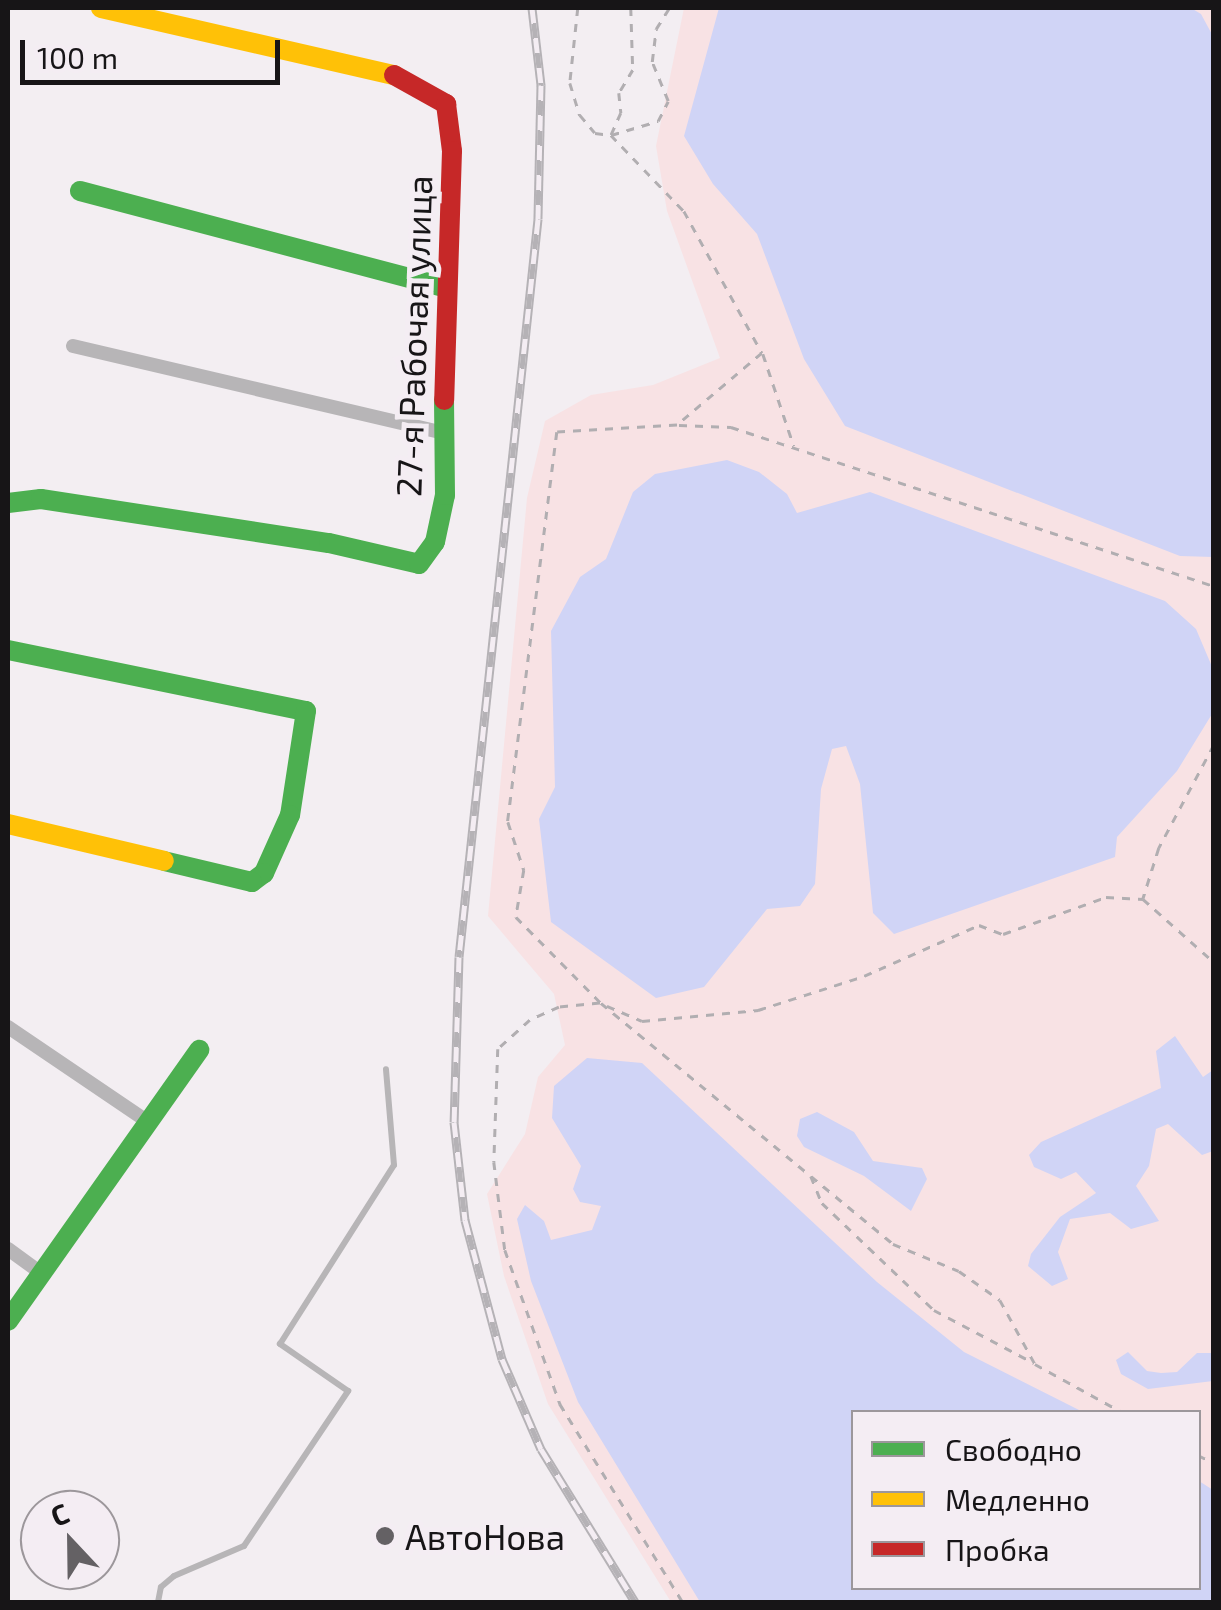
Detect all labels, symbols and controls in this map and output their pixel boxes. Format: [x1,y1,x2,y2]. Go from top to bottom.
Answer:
scale bar [25,20,285,82]
text: 100 m [37,39,118,75]
street label: 27-я Рабочая улица [386,174,440,498]
legend [851,1410,1201,1590]
text: Свободно [945,1431,1082,1467]
text: Медленно [945,1481,1090,1517]
north arrow [20,1490,120,1590]
text: С [46,1495,74,1533]
place label: АвтоНова [405,1515,565,1557]
marker: АвтоНова [374,1525,396,1547]
text: Пробка [945,1531,1050,1567]

